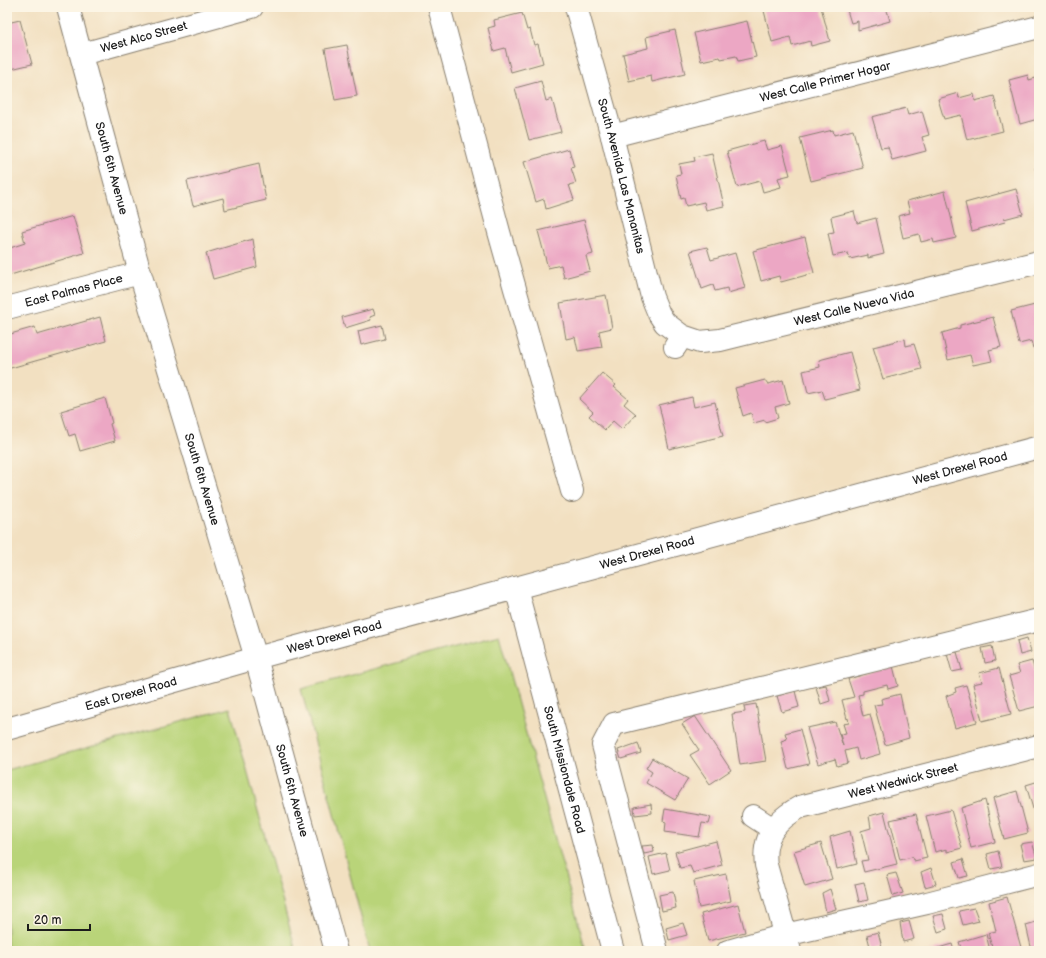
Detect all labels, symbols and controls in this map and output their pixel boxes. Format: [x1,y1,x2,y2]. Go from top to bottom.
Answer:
street label: West Alco Street [99,18,189,57]
street label: West Calle Primer Hogar [758,58,893,106]
street label: South Avenida Las Mananitas [594,97,648,255]
street label: South 6th Avenue [91,120,131,216]
street label: East Palmas Place [23,271,124,311]
street label: West Calle Nueva Vida [792,286,916,330]
street label: South 6th Avenue [181,432,223,527]
street label: West Drexel Road [911,449,1009,489]
street label: West Drexel Road [598,533,696,573]
street label: West Drexel Road [285,617,384,657]
street label: East Drexel Road [84,674,179,714]
street label: South Missiondale Road [540,704,588,835]
street label: South 6th Avenue [272,743,312,839]
street label: West Wedwick Street [847,760,960,802]
scale bar [28,906,90,932]
text: 20 m [34,913,61,928]

